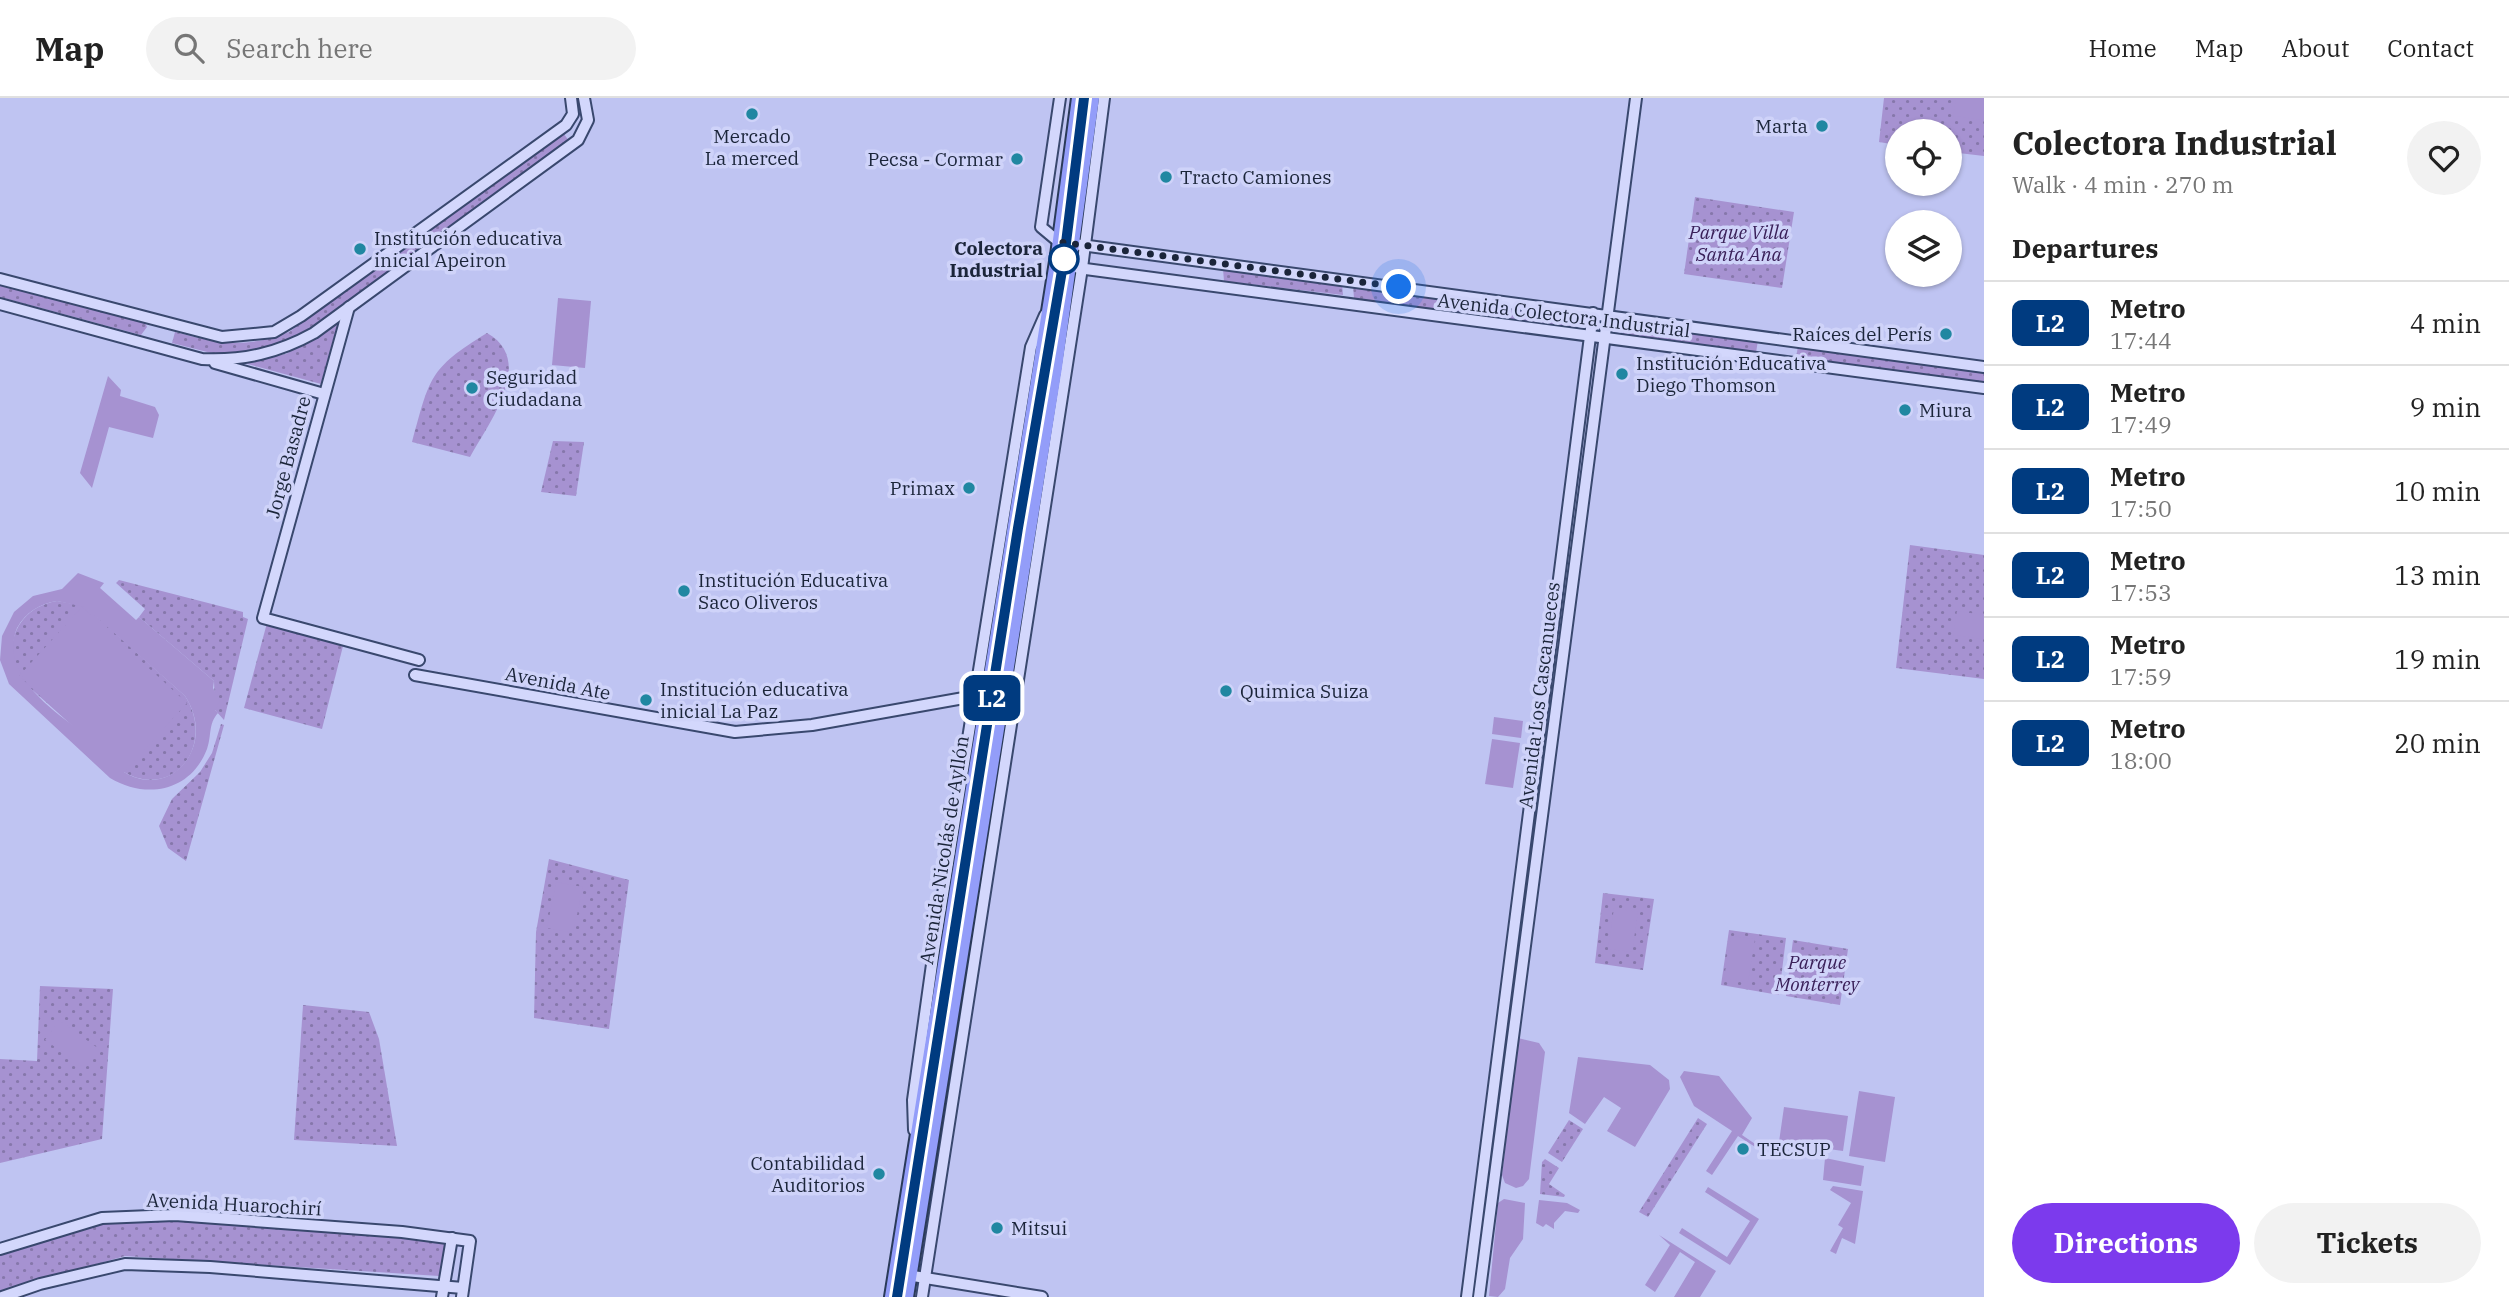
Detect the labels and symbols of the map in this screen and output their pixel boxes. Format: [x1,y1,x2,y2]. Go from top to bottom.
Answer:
marker: Mercado La merced [744,106,760,122]
place label: Marta [1755,114,1808,138]
marker: Marta [1814,118,1830,134]
place label: Mercado La merced [705,124,799,170]
place label: Pecsa - Cormar [867,147,1004,171]
marker: Pecsa - Cormar [1009,151,1025,167]
place label: Tracto Camiones [1180,165,1331,189]
marker: Tracto Camiones [1158,169,1174,185]
park label: Parque Villa Santa Ana [1688,220,1790,266]
place label: Institución educativa inicial Apeiron [374,226,563,272]
place label: Colectora Industrial [949,236,1043,282]
marker: Institución educativa inicial Apeiron [352,241,368,257]
marker: Colectora Industrial [1049,244,1079,274]
your location [1381,269,1416,304]
street label: Avenida Colectora Industrial [1436,288,1692,342]
place label: Raíces del Perís [1792,322,1932,346]
marker: Raíces del Perís [1938,326,1954,342]
place label: Institución Educativa Diego Thomson [1636,351,1826,397]
place label: Seguridad Ciudadana [486,365,582,411]
marker: Institución Educativa Diego Thomson [1614,366,1630,382]
marker: Seguridad Ciudadana [464,380,480,396]
street label: Jorge Basadre [260,393,316,521]
place label: Miura [1919,398,1972,422]
marker: Miura [1897,402,1913,418]
place label: Primax [890,476,955,500]
marker: Primax [961,480,977,496]
place label: Institución Educativa Saco Oliveros [698,568,888,614]
street label: Avenida Los Cascanueces [1513,580,1565,810]
marker: Institución Educativa Saco Oliveros [676,583,692,599]
street label: Avenida Ate [503,661,613,705]
line badge: L2 [960,675,1024,721]
place label: Institución educativa inicial La Paz [660,677,849,723]
place label: Quimica Suiza [1240,679,1369,703]
marker: Quimica Suiza [1218,683,1234,699]
marker: Institución educativa inicial La Paz [638,692,654,708]
street label: Avenida Nicolás de Ayllón [914,734,974,966]
park label: Parque Monterrey [1774,950,1860,996]
place label: TECSUP [1757,1137,1831,1161]
marker: TECSUP [1735,1141,1751,1157]
place label: Contabilidad Auditorios [751,1151,865,1197]
marker: Contabilidad Auditorios [871,1166,887,1182]
street label: Avenida Huarochirí [146,1187,322,1221]
place label: Mitsui [1011,1216,1067,1240]
marker: Mitsui [989,1220,1005,1236]

